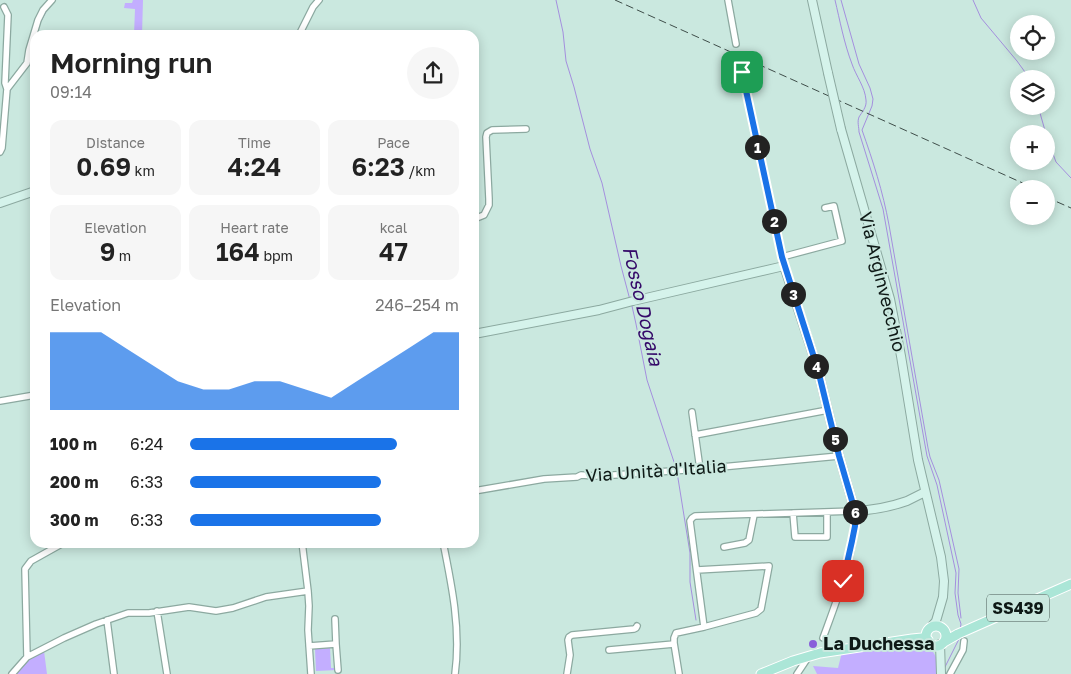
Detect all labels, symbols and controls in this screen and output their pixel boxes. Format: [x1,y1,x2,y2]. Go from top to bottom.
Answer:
map controls [1010,15,1055,225]
button: locate [1010,15,1055,60]
text: Morning run [50,46,213,79]
button: share [407,47,459,99]
pin [721,51,763,93]
icon: arrive [728,58,756,86]
button: layers [1010,70,1055,115]
text: 09:14 [50,82,92,102]
button: + [1010,125,1055,170]
text: Distance [86,134,145,151]
text: Time [238,134,271,151]
text: Pace [377,134,410,151]
pin: 1 [744,134,770,160]
text: 1 [754,139,761,156]
text: 0.69 [76,151,131,182]
text: 4:24 [227,151,282,182]
text: 6:23 [352,151,405,182]
text: km [131,162,155,179]
text: /km [405,162,435,179]
button: − [1010,180,1055,225]
pin: 2 [762,208,786,234]
street label: Via Arginvecchio [855,209,911,354]
text: 2 [770,213,779,230]
text: Elevation [84,219,147,236]
text: Heart rate [220,219,289,236]
text: kcal [380,219,407,236]
text: 9 [100,236,115,267]
text: 164 [216,236,260,267]
text: 47 [379,236,408,267]
water label: Fosso Dogaia [619,244,669,369]
text: m [115,247,131,264]
text: bpm [260,247,293,264]
pin: 3 [780,282,806,306]
text: 3 [789,286,798,303]
text: Elevation [50,295,121,315]
text: 246–254 m [375,295,459,315]
pin: 4 [804,354,828,378]
text: 4 [812,358,821,375]
pin: 5 [822,426,848,452]
text: 5 [831,431,840,448]
text: 100 m [50,434,97,454]
text: 6:24 [130,434,164,454]
street label: Via Unità d'Italia [585,454,727,486]
text: 200 m [50,472,99,492]
text: 6:33 [130,472,163,492]
pin: 6 [842,500,868,524]
text: 6 [851,504,860,521]
text: 300 m [50,510,99,530]
text: 6:33 [130,510,163,530]
pin [822,560,864,602]
icon: check [829,567,857,595]
road number: SS439 [987,594,1049,622]
place label: La Duchessa [823,632,934,654]
marker: La Duchessa [807,638,819,650]

